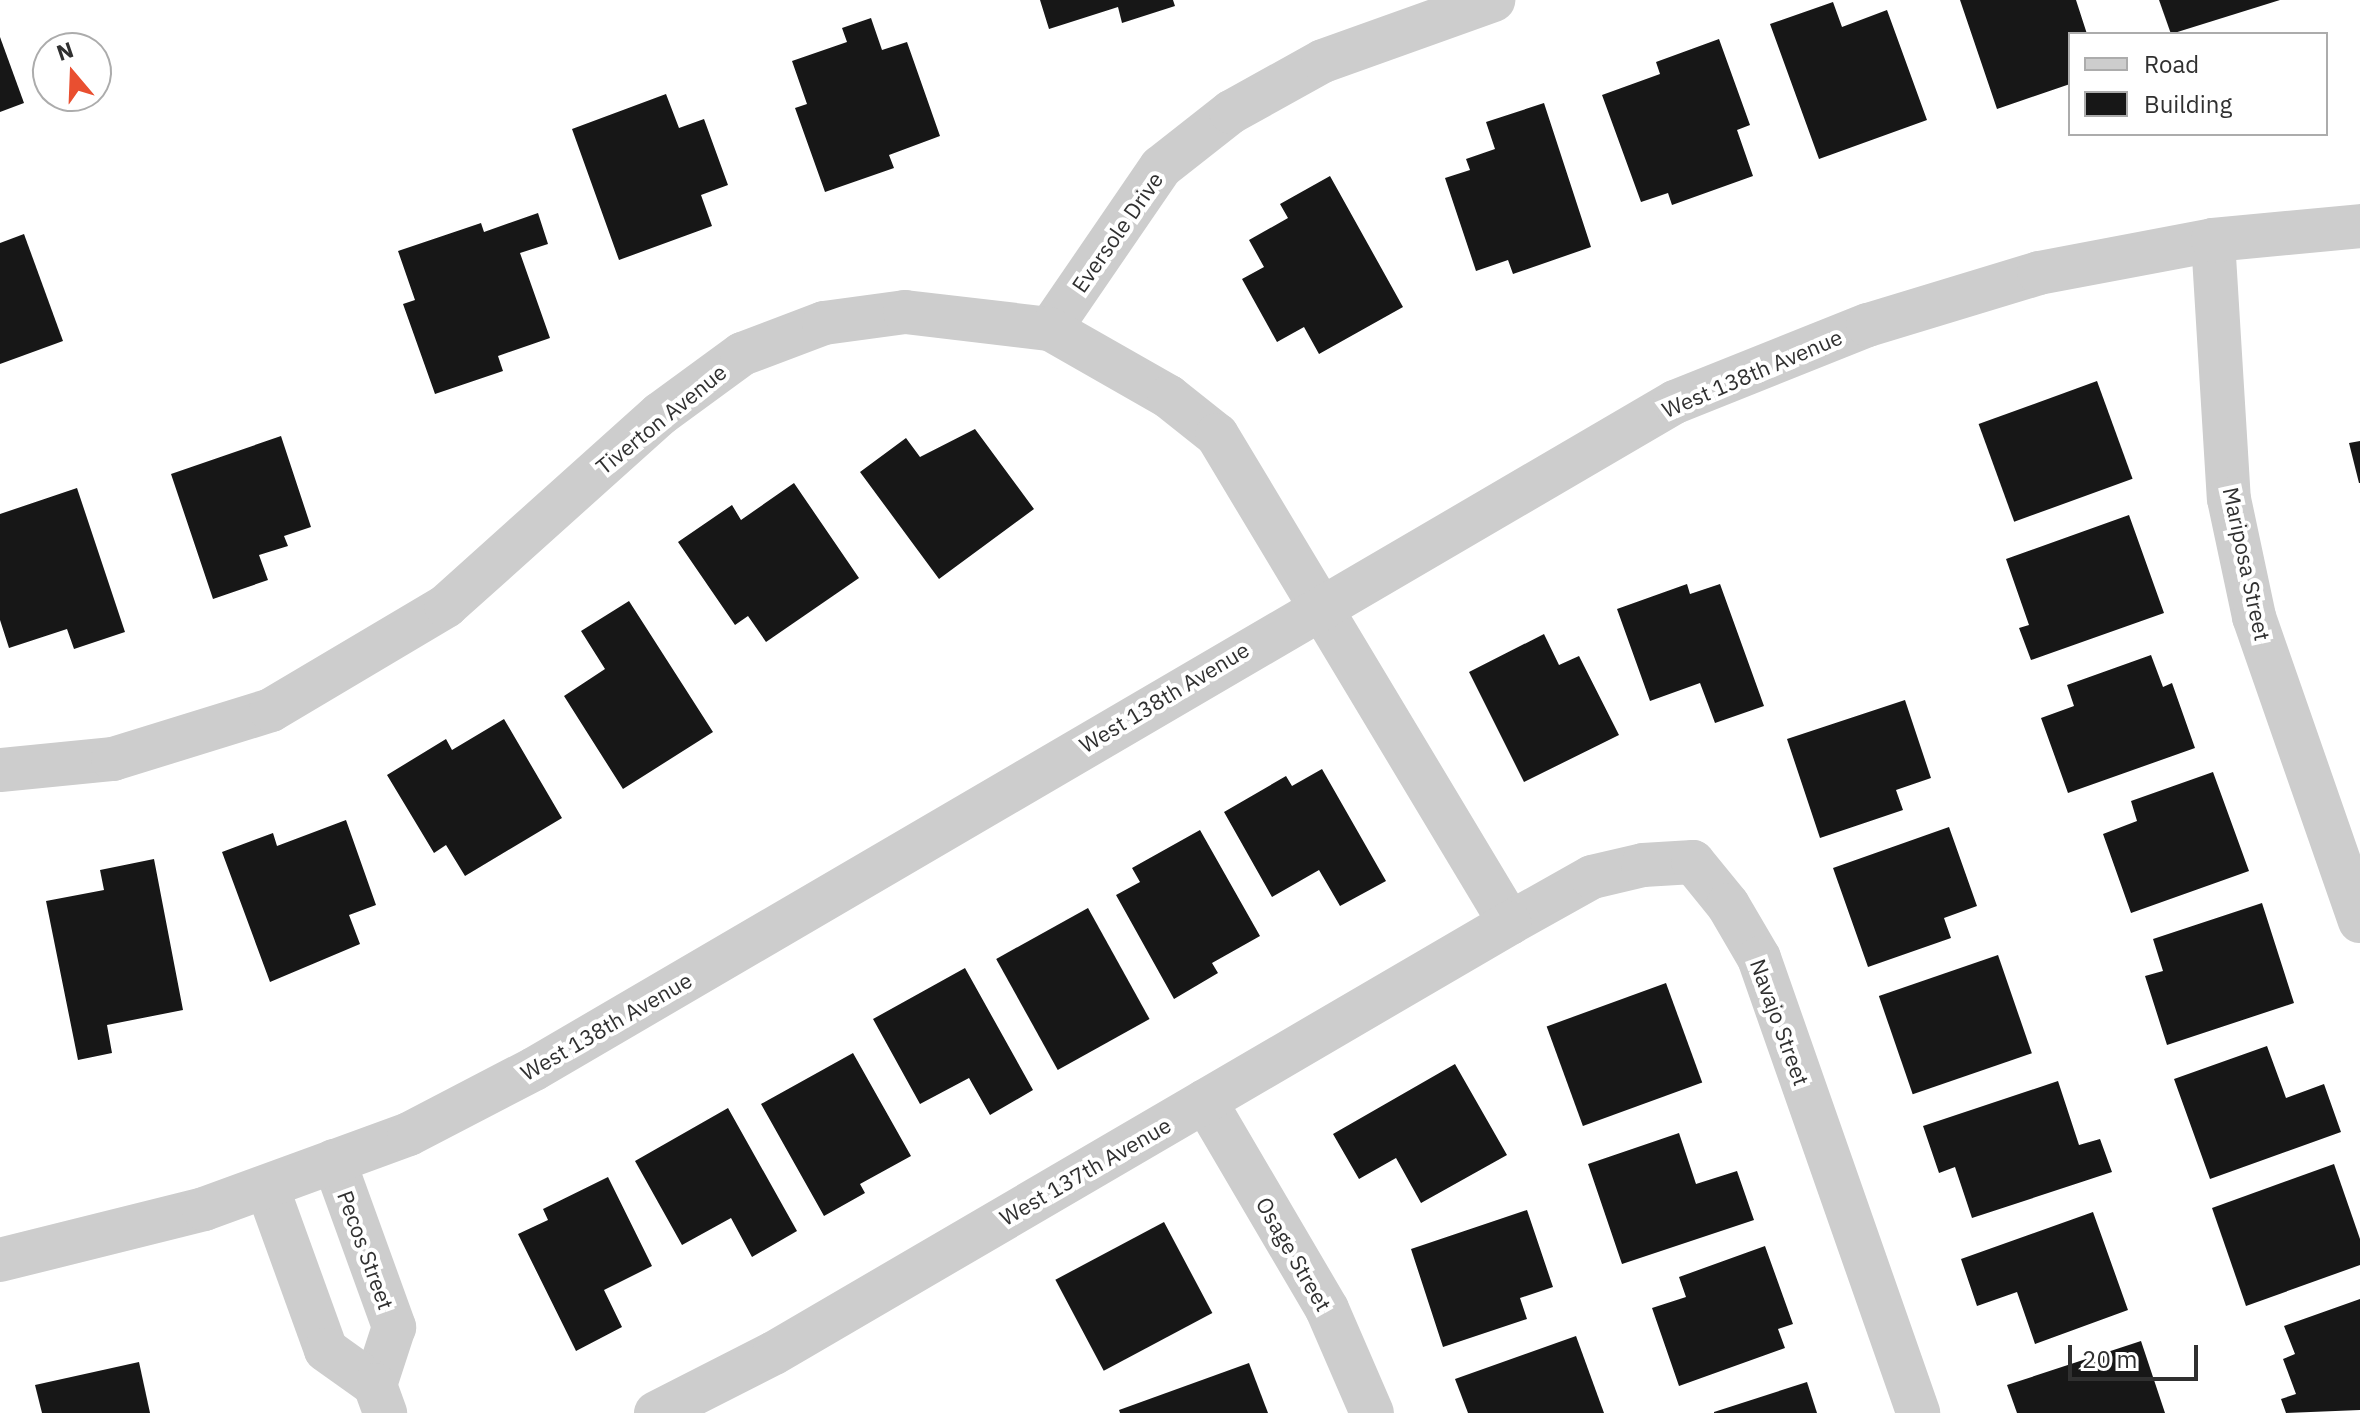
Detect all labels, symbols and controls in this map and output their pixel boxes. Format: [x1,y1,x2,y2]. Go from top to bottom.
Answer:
north arrow [32,32,112,112]
legend [2068,32,2328,136]
text: N [52,34,77,67]
text: Road [2144,48,2199,80]
text: Building [2144,88,2232,120]
street label: Eversole Drive [1066,167,1168,297]
street label: West 138th Avenue [1658,323,1846,423]
street label: Tiverton Avenue [590,358,732,480]
street label: Mariposa Street [2218,485,2276,643]
street label: West 138th Avenue [1074,636,1254,758]
street label: Navajo Street [1745,955,1815,1089]
street label: West 138th Avenue [516,966,696,1086]
street label: West 137th Avenue [995,1111,1175,1231]
street label: Pecos Street [332,1187,400,1313]
street label: Osage Street [1251,1192,1337,1316]
scale bar [2072,1329,2202,1379]
text: 20 m [2082,1343,2137,1375]

